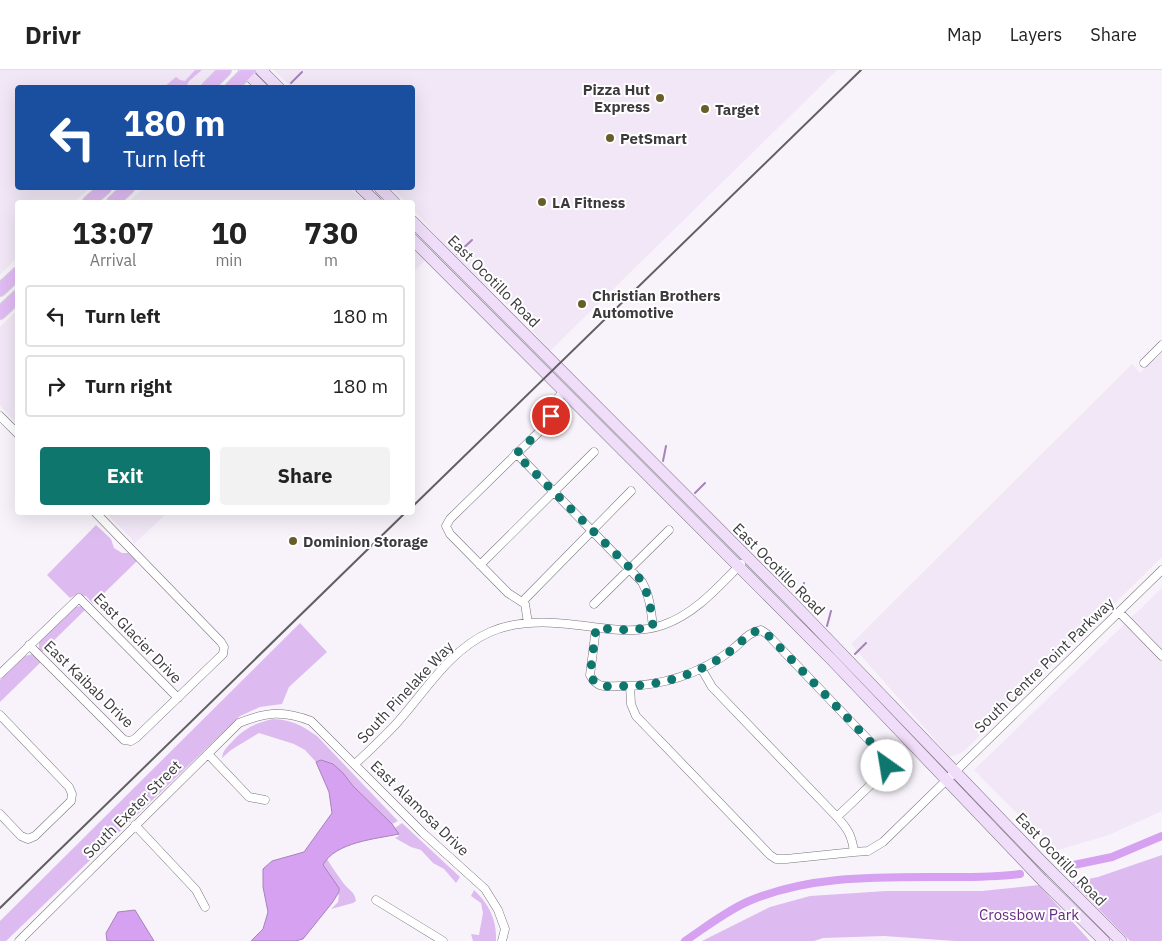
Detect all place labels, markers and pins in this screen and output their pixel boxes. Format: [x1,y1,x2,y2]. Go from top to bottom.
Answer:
place label: Pizza Hut Express [583,80,650,116]
marker: Pizza Hut Express [654,92,666,104]
place label: Target [715,100,760,119]
marker: Target [699,103,711,115]
place label: PetSmart [620,129,687,148]
marker: PetSmart [604,132,616,144]
place label: LA Fitness [552,193,626,212]
marker: LA Fitness [536,196,548,208]
place label: Christian Brothers Automotive [592,286,721,322]
marker: Christian Brothers Automotive [576,298,588,310]
pin [530,395,572,437]
place label: Dominion Storage [303,532,428,551]
marker: Dominion Storage [287,535,299,547]

